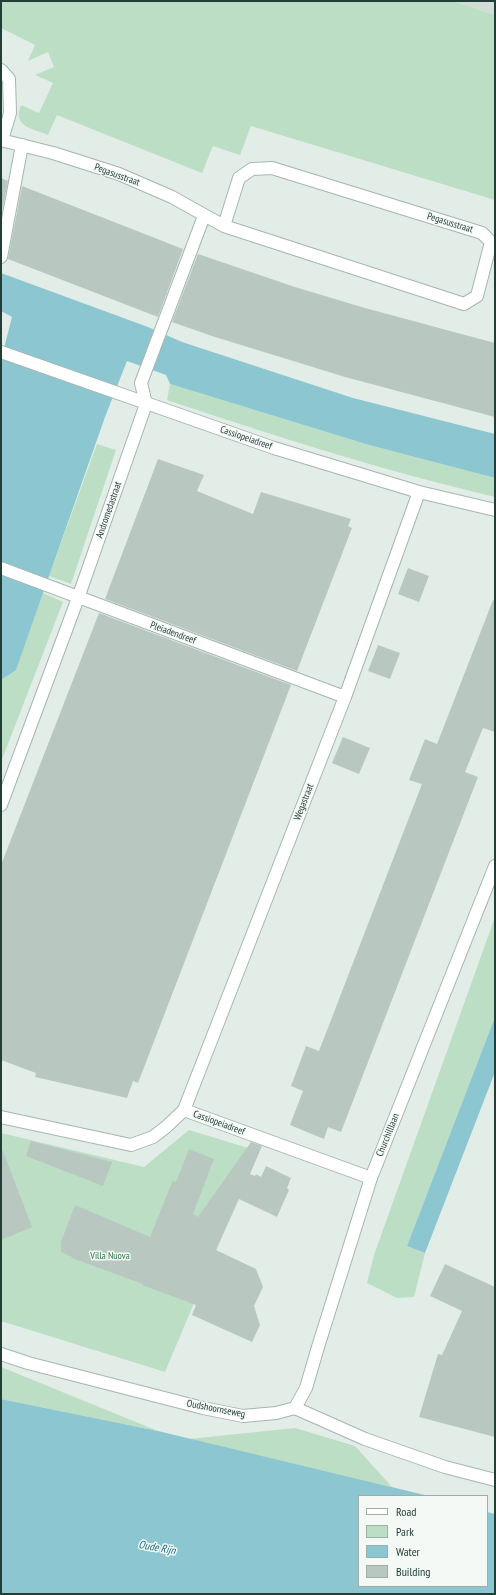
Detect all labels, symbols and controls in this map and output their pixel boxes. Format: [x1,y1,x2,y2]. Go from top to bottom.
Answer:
street label: Pegasusstraat [93,161,141,189]
street label: Pegasusstraat [426,210,474,236]
street label: Cassiopeiadreef [218,424,274,452]
street label: Andromedastraat [94,480,124,540]
street label: Pleiadendreef [148,619,198,647]
street label: Wegastraat [292,782,316,822]
street label: Cassiopeiadreef [191,1108,247,1138]
street label: Churchilllaan [374,1112,402,1158]
park label: Villa Nuova [90,1250,130,1262]
street label: Oudshoornseweg [186,1397,246,1421]
legend [358,1495,488,1587]
text: Road [396,1504,416,1519]
text: Park [396,1524,414,1539]
water label: Oude Rijn [137,1538,177,1558]
text: Water [396,1544,420,1559]
text: Building [396,1564,431,1579]

